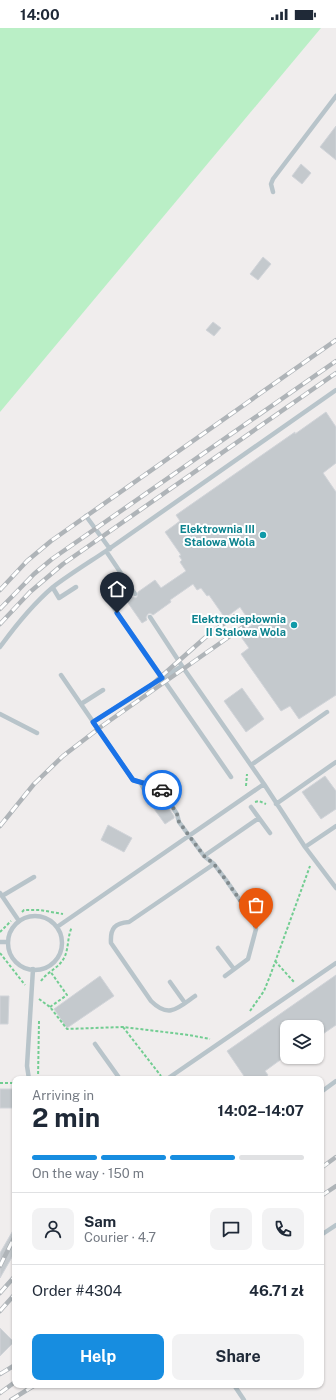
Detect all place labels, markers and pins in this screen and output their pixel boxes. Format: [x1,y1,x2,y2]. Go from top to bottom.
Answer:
place label: Elektrownia III Stalowa Wola [180,523,255,548]
marker: Elektrownia III Stalowa Wola [258,530,268,540]
pin [100,572,134,613]
place label: Elektrociepłownia II Stalowa Wola [191,613,286,638]
marker: Elektrociepłownia II Stalowa Wola [289,620,299,630]
pin [239,888,273,929]

